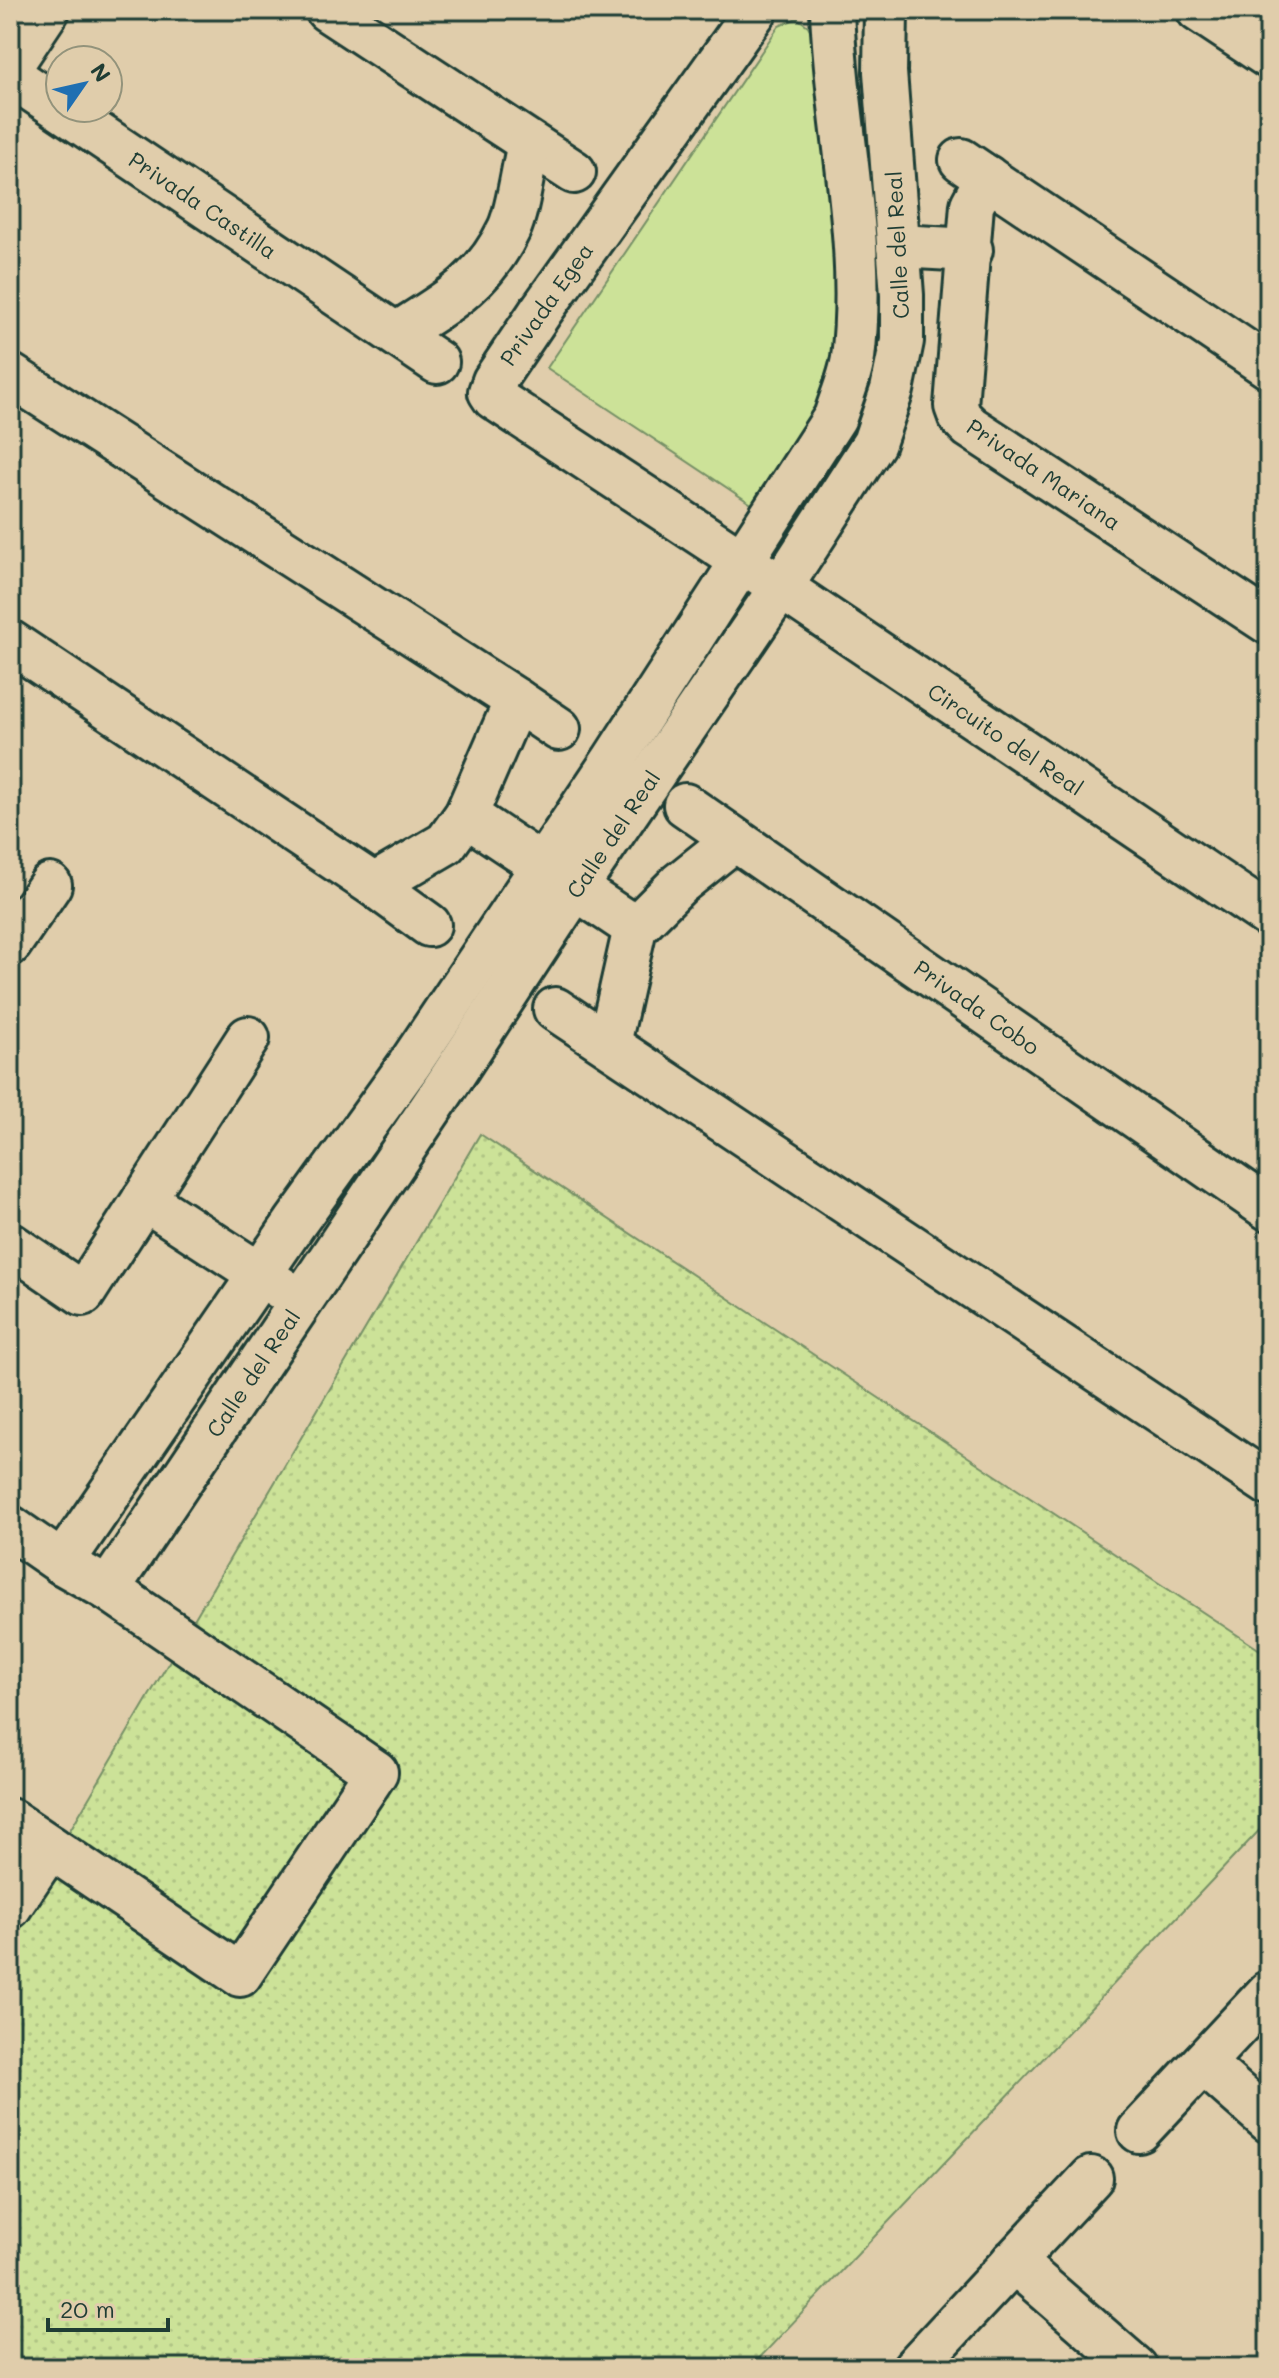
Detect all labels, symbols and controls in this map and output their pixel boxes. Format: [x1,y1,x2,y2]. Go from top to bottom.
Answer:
north arrow [44,44,124,124]
text: N [84,58,118,88]
street label: Privada Castilla [123,145,283,265]
street label: Calle del Real [879,170,915,320]
street label: Privada Egea [493,237,599,371]
street label: Privada Mariana [961,412,1127,536]
street label: Circuito del Real [922,676,1090,802]
street label: Calle del Real [560,764,666,904]
street label: Privada Cobo [908,953,1046,1061]
street label: Calle del Real [200,1303,306,1443]
scale bar [48,2282,168,2332]
text: 20 m [60,2293,115,2324]

